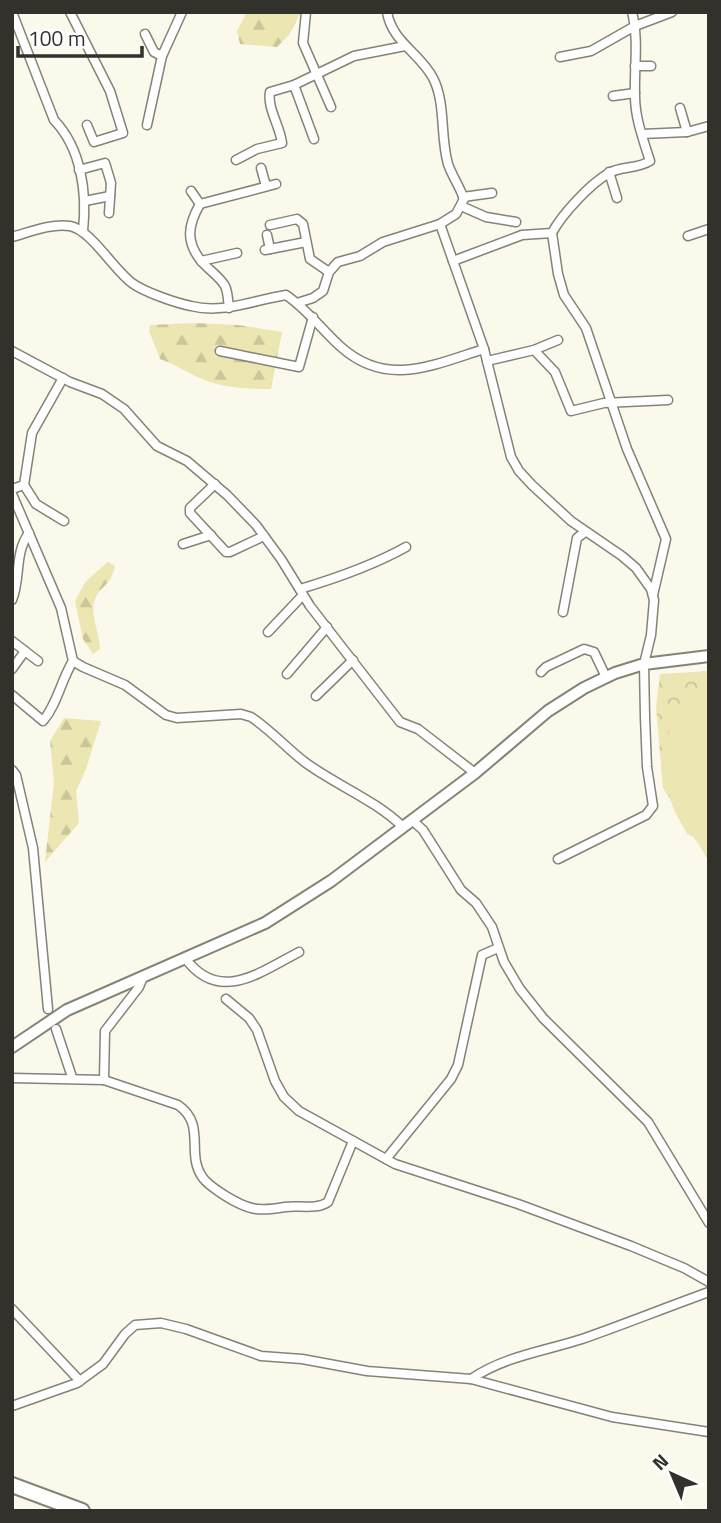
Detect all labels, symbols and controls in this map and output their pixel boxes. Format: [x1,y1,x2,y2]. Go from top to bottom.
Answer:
scale bar [18,14,142,58]
text: 100 m [28,22,85,54]
north arrow [637,1439,707,1509]
text: N [645,1446,675,1476]

